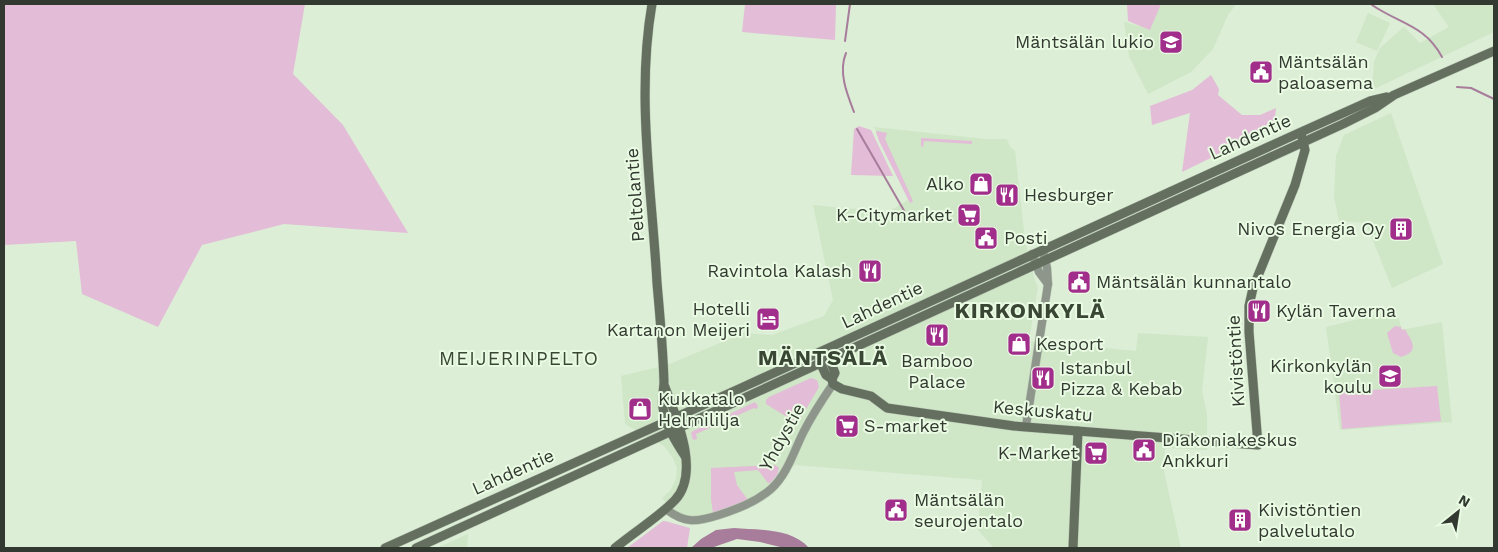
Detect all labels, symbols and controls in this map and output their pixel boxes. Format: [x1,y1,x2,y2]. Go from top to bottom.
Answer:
school or university icon: Mäntsälän lukio [1158,29,1184,55]
place label: Mäntsälän lukio [1015,31,1154,52]
place label: Mäntsälän paloasema [1278,51,1373,93]
public building icon: Mäntsälän paloasema [1248,59,1274,85]
street label: Lahdentie [1206,109,1294,164]
street label: Peltolantie [621,147,648,243]
shop icon: Alko [968,171,994,197]
place label: Alko [926,173,964,194]
restaurant icon: Hesburger [994,182,1020,208]
place label: Hesburger [1024,184,1114,205]
supermarket icon: K-Citymarket [956,202,982,228]
place label: K-Citymarket [836,204,952,225]
building icon: Nivos Energia Oy [1388,216,1414,242]
place label: Nivos Energia Oy [1237,218,1385,239]
public building icon: Posti [973,225,999,251]
place label: Posti [1004,227,1047,248]
restaurant icon: Ravintola Kalash [857,258,883,284]
place label: Ravintola Kalash [707,260,852,281]
public building icon: Mäntsälän kunnantalo [1066,269,1092,295]
place label: Mäntsälän kunnantalo [1096,271,1292,292]
street label: Lahdentie [838,277,926,333]
place label: Hotelli Kartanon Meijeri [607,298,750,340]
district label: KIRKONKYLÄ [954,298,1106,323]
restaurant icon: Kylän Taverna [1246,298,1272,324]
place label: Kylän Taverna [1276,300,1396,321]
hotel icon: Hotelli Kartanon Meijeri [755,306,781,332]
street label: Kivistöntie [1223,314,1248,408]
restaurant icon: Bamboo Palace [924,322,950,348]
shop icon: Kesport [1006,331,1032,357]
place label: Kesport [1036,333,1104,354]
district label: MÄNTSÄLÄ [758,345,888,370]
district label: MEIJERINPELTO [439,347,599,370]
place label: Bamboo Palace [901,350,973,392]
place label: Kirkonkylän koulu [1270,355,1372,397]
place label: Istanbul Pizza & Kebab [1060,357,1182,399]
school or university icon: Kirkonkylän koulu [1377,363,1403,389]
restaurant icon: Istanbul Pizza & Kebab [1030,365,1056,391]
place label: Kukkatalo Helmililja [658,388,745,430]
shop icon: Kukkatalo Helmililja [627,396,653,422]
street label: Keskuskatu [992,396,1094,425]
street label: Yhdystie [754,399,809,474]
supermarket icon: S-market [834,413,860,439]
place label: S-market [864,415,947,436]
place label: Diakoniakeskus Ankkuri [1162,429,1297,471]
public building icon: Diakoniakeskus Ankkuri [1131,437,1157,463]
supermarket icon: K-Market [1083,440,1109,466]
place label: K-Market [998,442,1078,463]
street label: Lahdentie [469,444,557,499]
north arrow [1433,487,1483,537]
place label: Mäntsälän seurojentalo [914,489,1023,531]
text: N [1456,491,1473,510]
public building icon: Mäntsälän seurojentalo [883,497,909,523]
place label: Kivistöntien palvelutalo [1258,499,1361,541]
building icon: Kivistöntien palvelutalo [1227,507,1253,533]

